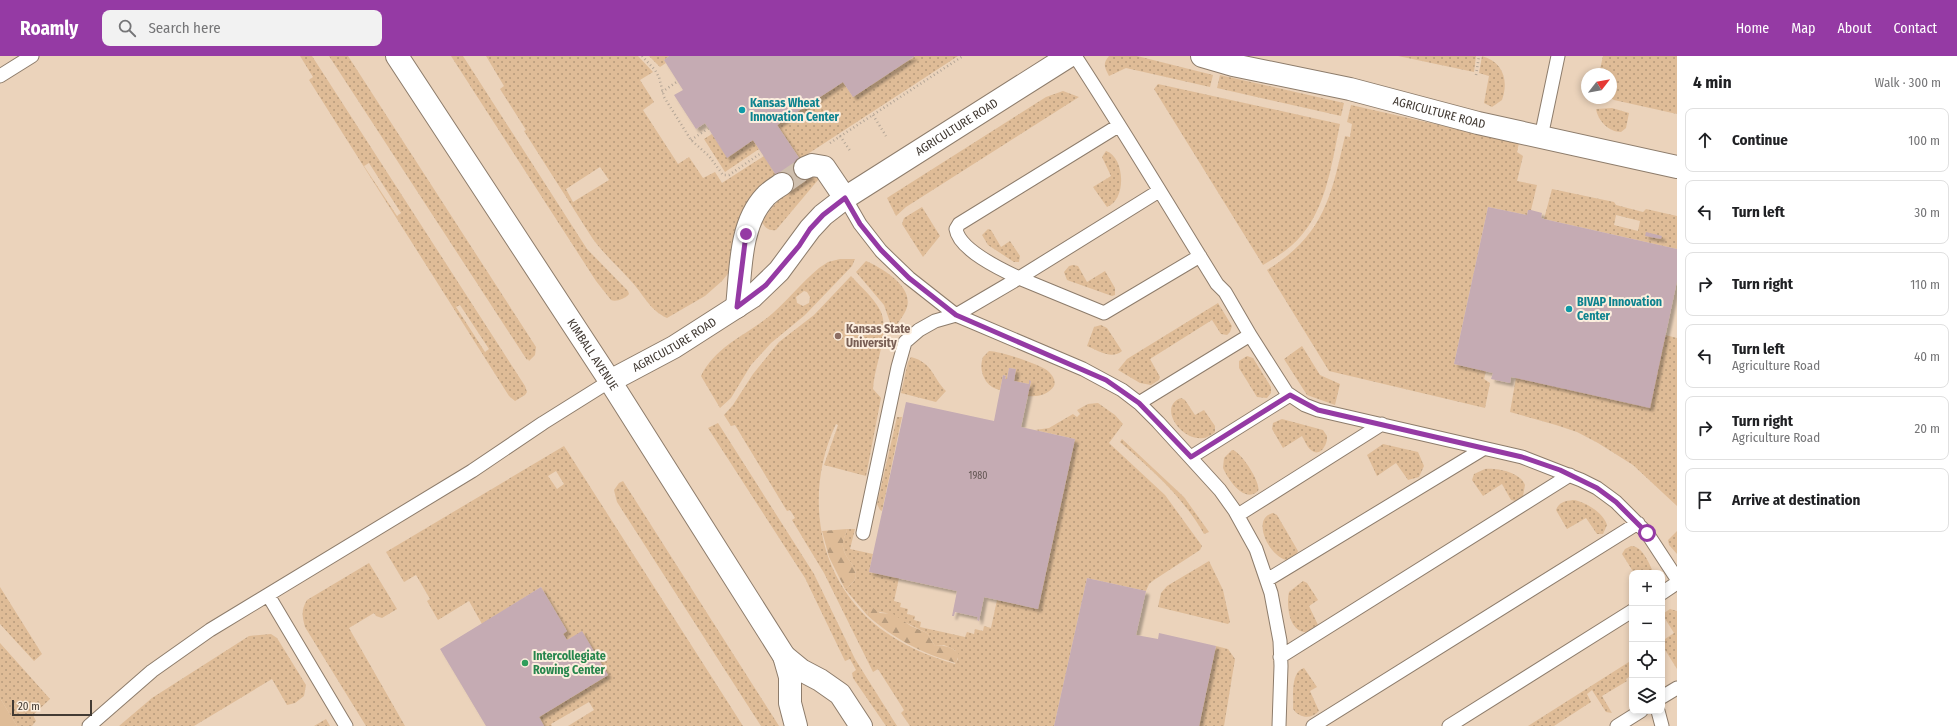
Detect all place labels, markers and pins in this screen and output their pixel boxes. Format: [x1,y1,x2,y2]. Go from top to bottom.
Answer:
place label: Kansas Wheat Innovation Center [750,96,840,124]
marker: Kansas Wheat Innovation Center [737,105,747,115]
place label: BIVAP Innovation Center [1577,295,1662,323]
marker: BIVAP Innovation Center [1564,304,1574,314]
place label: Kansas State University [846,322,910,350]
marker: Kansas State University [833,331,843,341]
place label: Intercollegiate Rowing Center [533,649,606,677]
marker: Intercollegiate Rowing Center [520,658,530,668]

